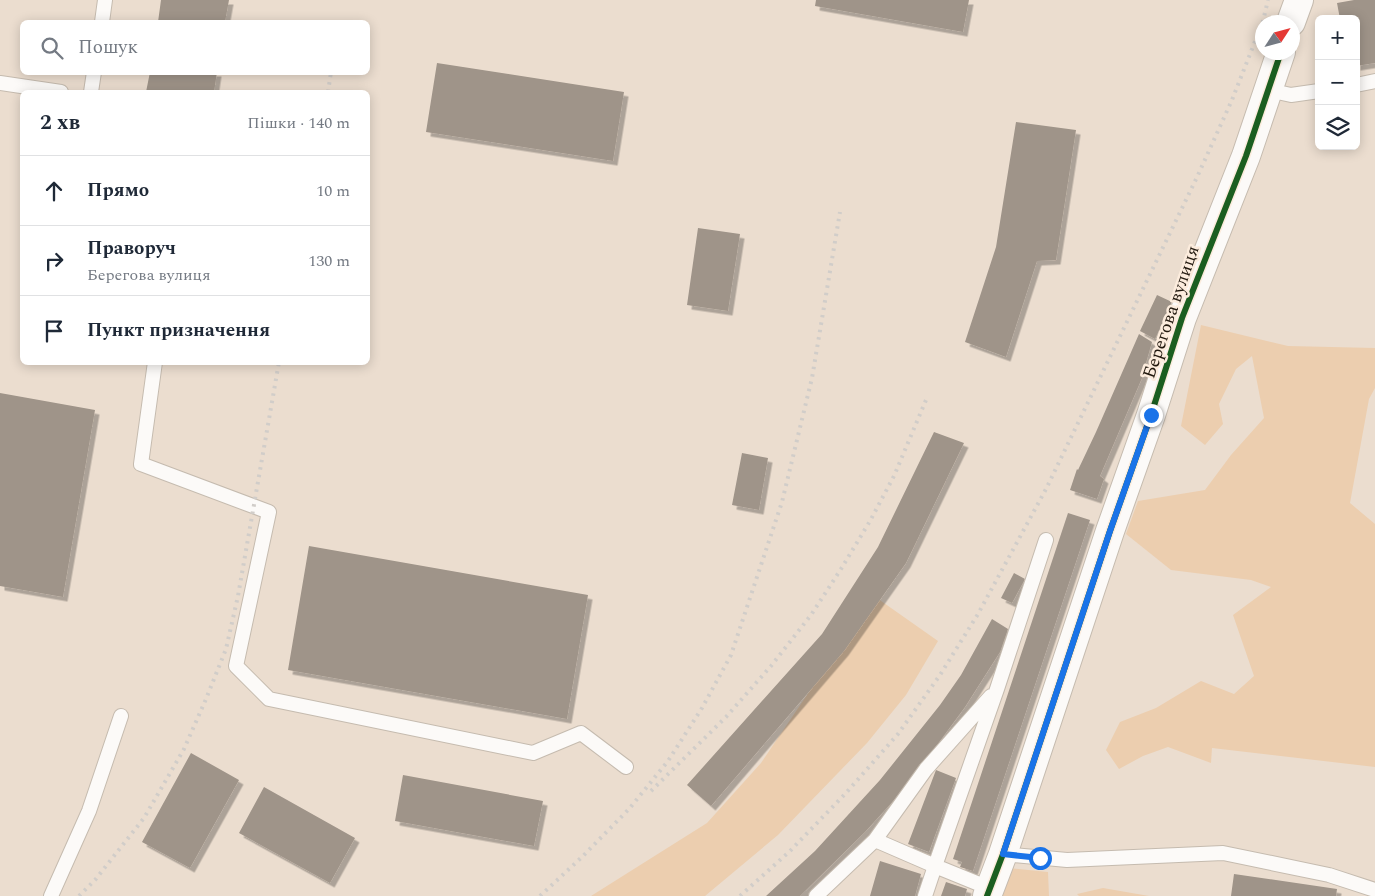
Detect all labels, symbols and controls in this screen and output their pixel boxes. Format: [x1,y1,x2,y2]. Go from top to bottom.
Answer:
north arrow [1255,15,1300,60]
map controls [1315,15,1360,150]
button: + [1315,15,1360,60]
search box [20,20,370,75]
text: Пошук [78,33,138,62]
icon: search [38,34,66,62]
button: − [1315,60,1360,105]
button: layers [1315,105,1360,150]
text: 2 хв [40,107,80,139]
text: Пішки · 140 m [247,111,350,135]
text: Прямо [87,176,149,205]
icon: ahead [40,177,68,205]
text: 10 m [316,179,350,203]
text: Праворуч [87,234,176,263]
street label: Берегова вулиця [1136,242,1206,382]
icon: right [40,247,68,275]
text: 130 m [308,249,350,273]
text: Берегова вулиця [87,263,211,287]
text: Пункт призначення [87,316,270,345]
icon: arrive [40,317,68,345]
route end [1140,404,1163,427]
route start [1029,847,1052,870]

